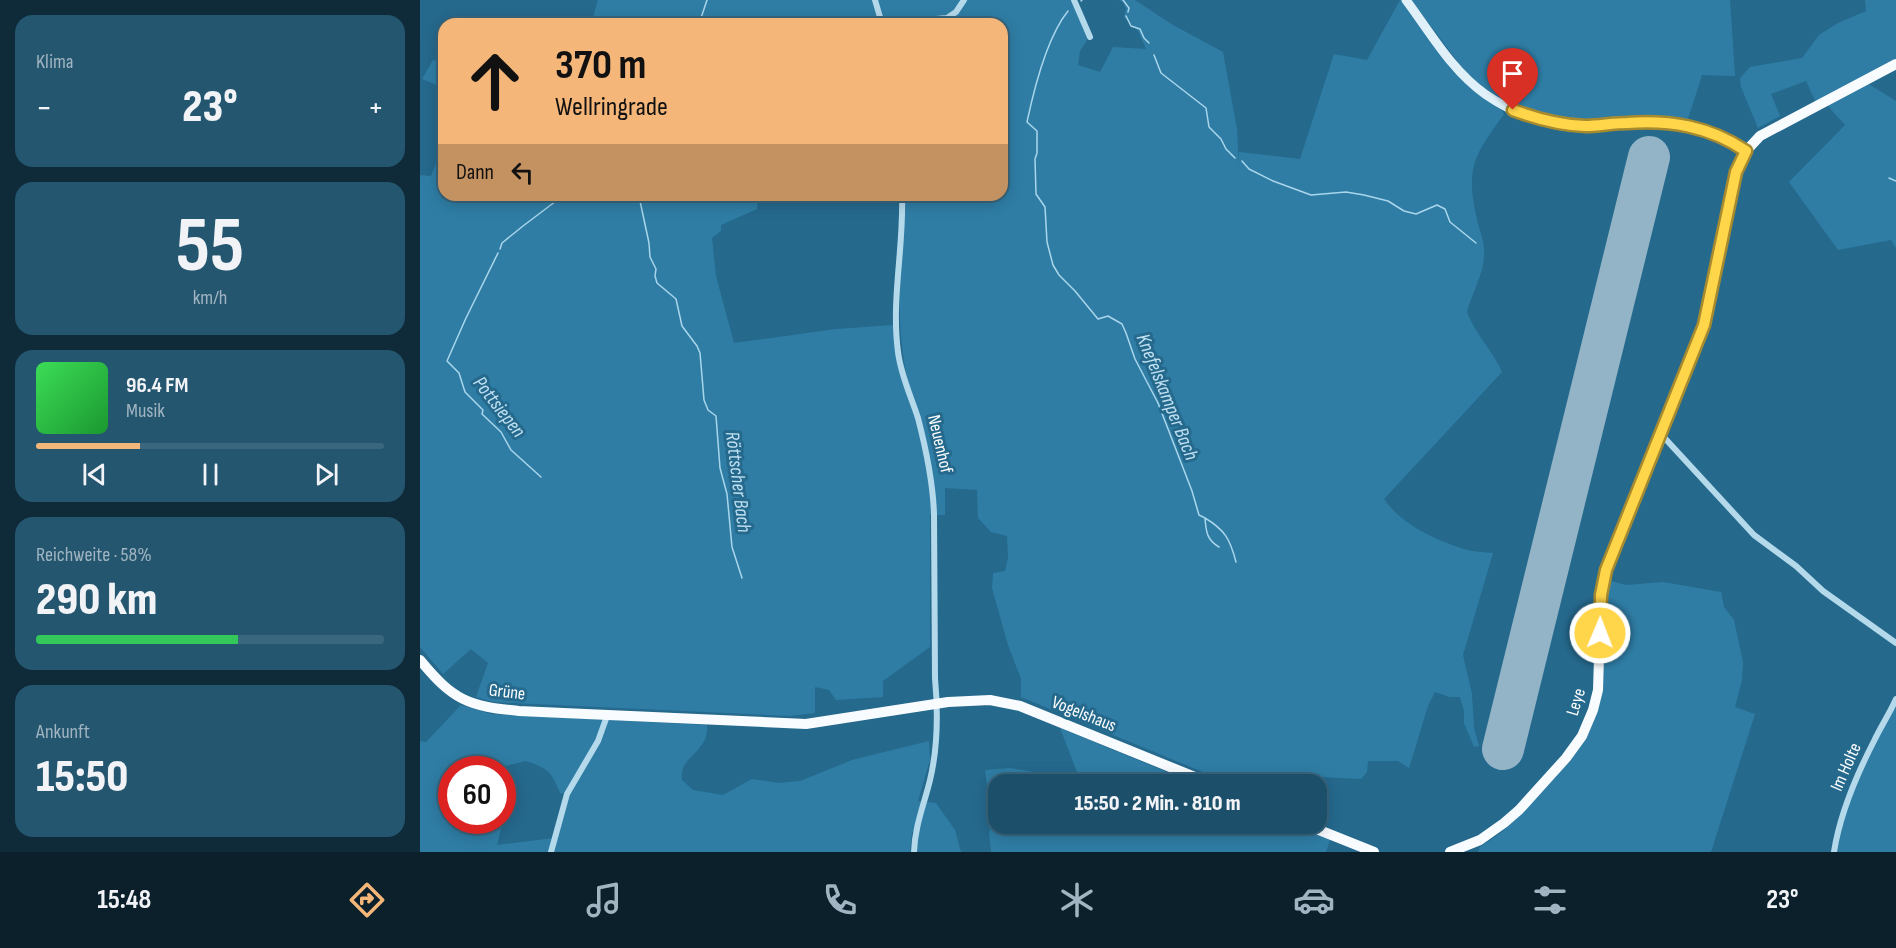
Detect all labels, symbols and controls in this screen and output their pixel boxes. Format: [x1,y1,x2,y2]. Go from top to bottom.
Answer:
text: 370 m [555,40,646,91]
icon: ahead [456,42,534,120]
pin [1487,48,1538,110]
text: Klima [36,50,74,74]
icon: arrive [1496,57,1529,90]
text: 23° [182,80,238,135]
text: − [36,88,52,128]
text: + [368,88,384,128]
text: Wellringrade [555,91,668,123]
icon: left [506,156,539,189]
text: Dann [456,159,494,186]
text: 55 [176,200,244,293]
text: km/h [193,286,227,310]
water label: Knefelskamper Bach [1131,330,1203,464]
text: 96.4 FM [126,372,188,399]
water label: Pottsiepen [468,372,530,442]
text: Musik [126,399,165,423]
street label: Neuenhof [923,413,957,476]
water label: Röttscher Bach [720,430,756,534]
icon: previous [78,458,111,491]
icon: pause [194,458,227,491]
icon: next [310,458,343,491]
text: Reichweite · 58% [36,543,152,567]
text: 290 km [36,573,157,628]
position arrow [1568,601,1632,665]
street label: Grüne [488,679,526,705]
street label: Leye [1562,686,1590,718]
street label: Vogelshaus [1049,692,1119,736]
text: Ankunft [36,720,90,744]
street label: Im Holte [1826,740,1866,794]
text: 15:50 [36,750,128,805]
speed limit sign: 60 [438,756,516,834]
text: 15:50 · 2 Min. · 810 m [1074,790,1241,817]
icon: directions [346,879,388,921]
icon: music [583,879,625,921]
icon: phone [819,879,861,921]
icon: climate [1056,879,1098,921]
icon: car [1293,879,1335,921]
icon: filters [1529,879,1571,921]
text: 15:48 [97,884,151,916]
text: 23° [1766,884,1799,916]

